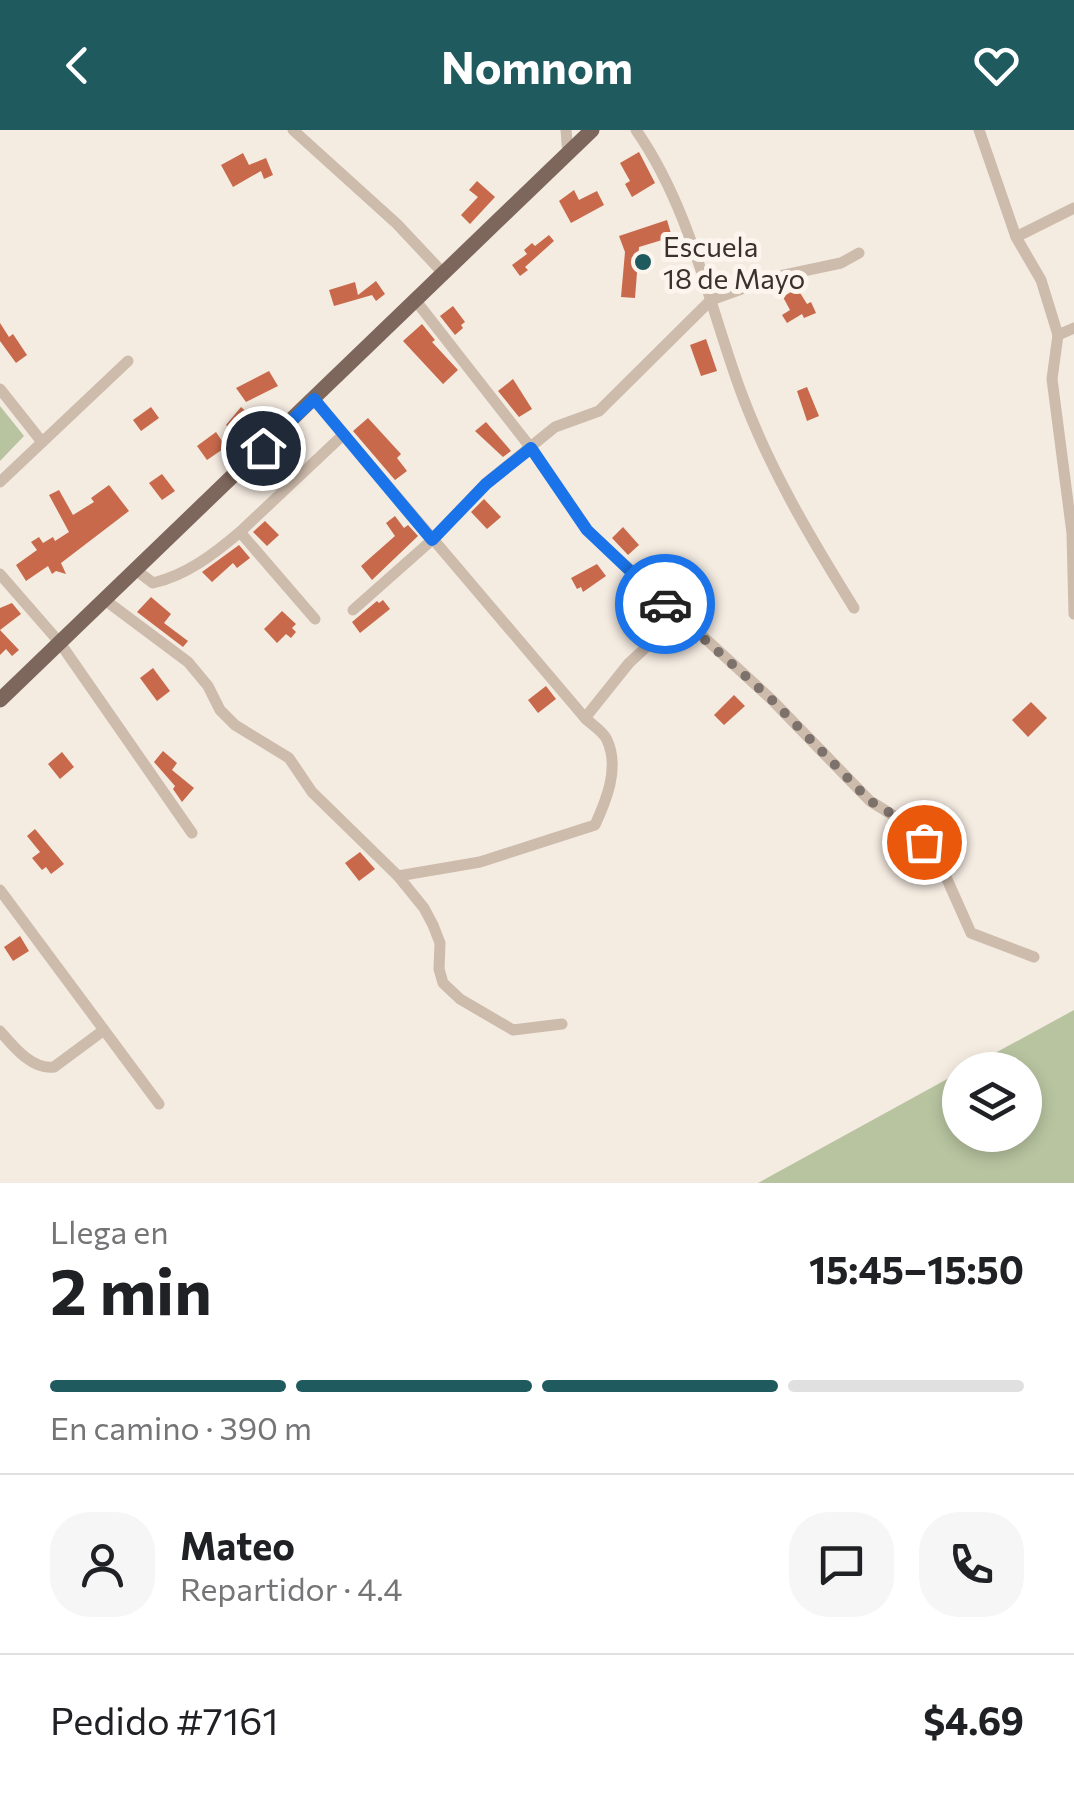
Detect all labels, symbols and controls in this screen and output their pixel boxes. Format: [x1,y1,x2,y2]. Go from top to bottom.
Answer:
icon: back [50,38,105,93]
text: Nomnom [441,38,633,93]
icon: heart [969,38,1024,93]
place label: Escuela 18 de Mayo [663,229,805,295]
marker: Escuela 18 de Mayo [632,251,654,273]
pin [221,406,306,491]
icon: home [236,421,291,476]
courier [615,554,715,654]
icon: car [638,577,693,632]
pin [882,800,967,885]
icon: bag [897,815,952,870]
map controls [942,1052,1042,1152]
button: layers [942,1052,1042,1152]
text: Llega en [50,1211,169,1251]
text: 15:45–15:50 [809,1245,1024,1292]
text: 2 min [50,1249,212,1328]
text: En camino · 390 m [50,1407,312,1447]
button: person [50,1512,155,1617]
button: chat [789,1512,894,1617]
button: phone [919,1512,1024,1617]
text: Mateo [180,1521,295,1568]
text: Repartidor · 4.4 [180,1568,403,1608]
text: Pedido #7161 [50,1696,278,1743]
text: $4.69 [923,1696,1024,1743]

